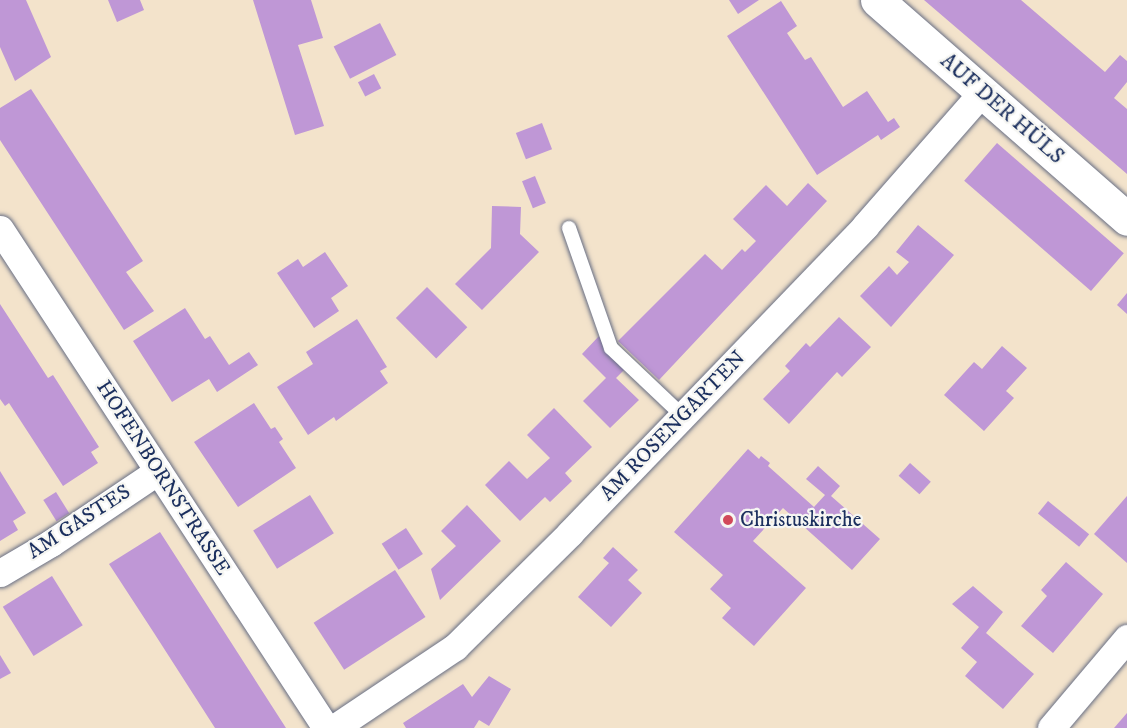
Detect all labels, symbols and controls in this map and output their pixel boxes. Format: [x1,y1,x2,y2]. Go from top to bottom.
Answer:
street label: AUF DER HÜLS [935,49,1069,169]
street label: AM ROSENGARTEN [595,346,751,506]
street label: HOFENBORNSTRASSE [91,376,235,580]
street label: AM GASTES [23,479,135,565]
place label: Christuskirche [740,507,861,533]
marker: Christuskirche [721,513,735,527]

